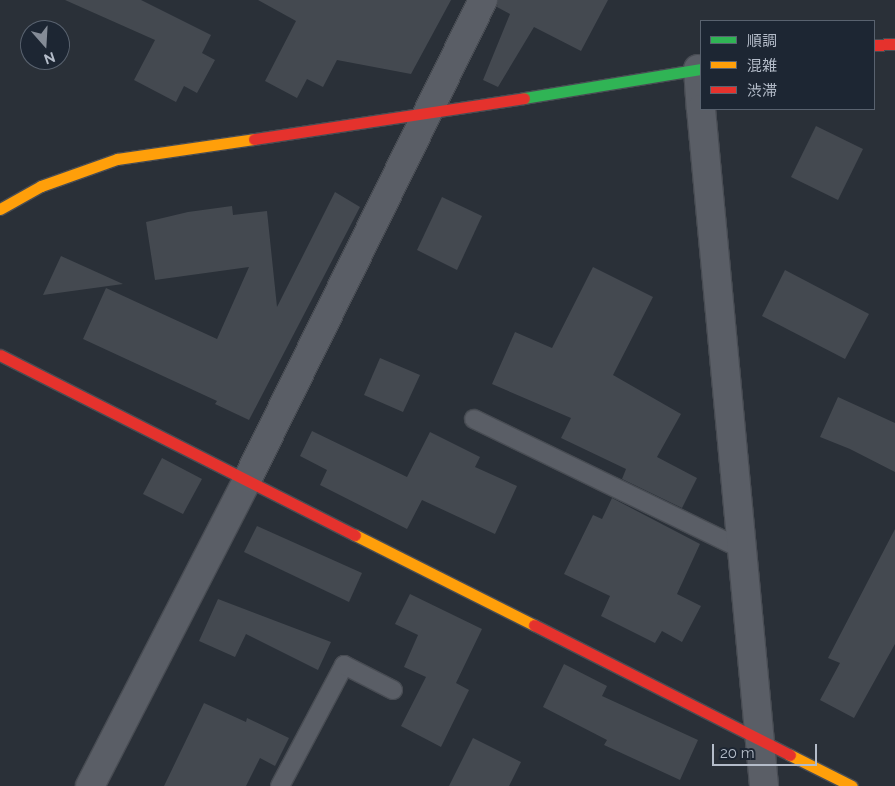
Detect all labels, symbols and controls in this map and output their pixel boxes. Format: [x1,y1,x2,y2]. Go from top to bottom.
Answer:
north arrow [20,20,70,70]
legend [700,20,875,110]
text: 順調 [747,32,777,50]
text: N [42,49,57,68]
text: 混雑 [747,57,777,75]
text: 渋滞 [747,82,777,100]
scale bar [715,734,820,766]
text: 20 m [720,744,755,762]

